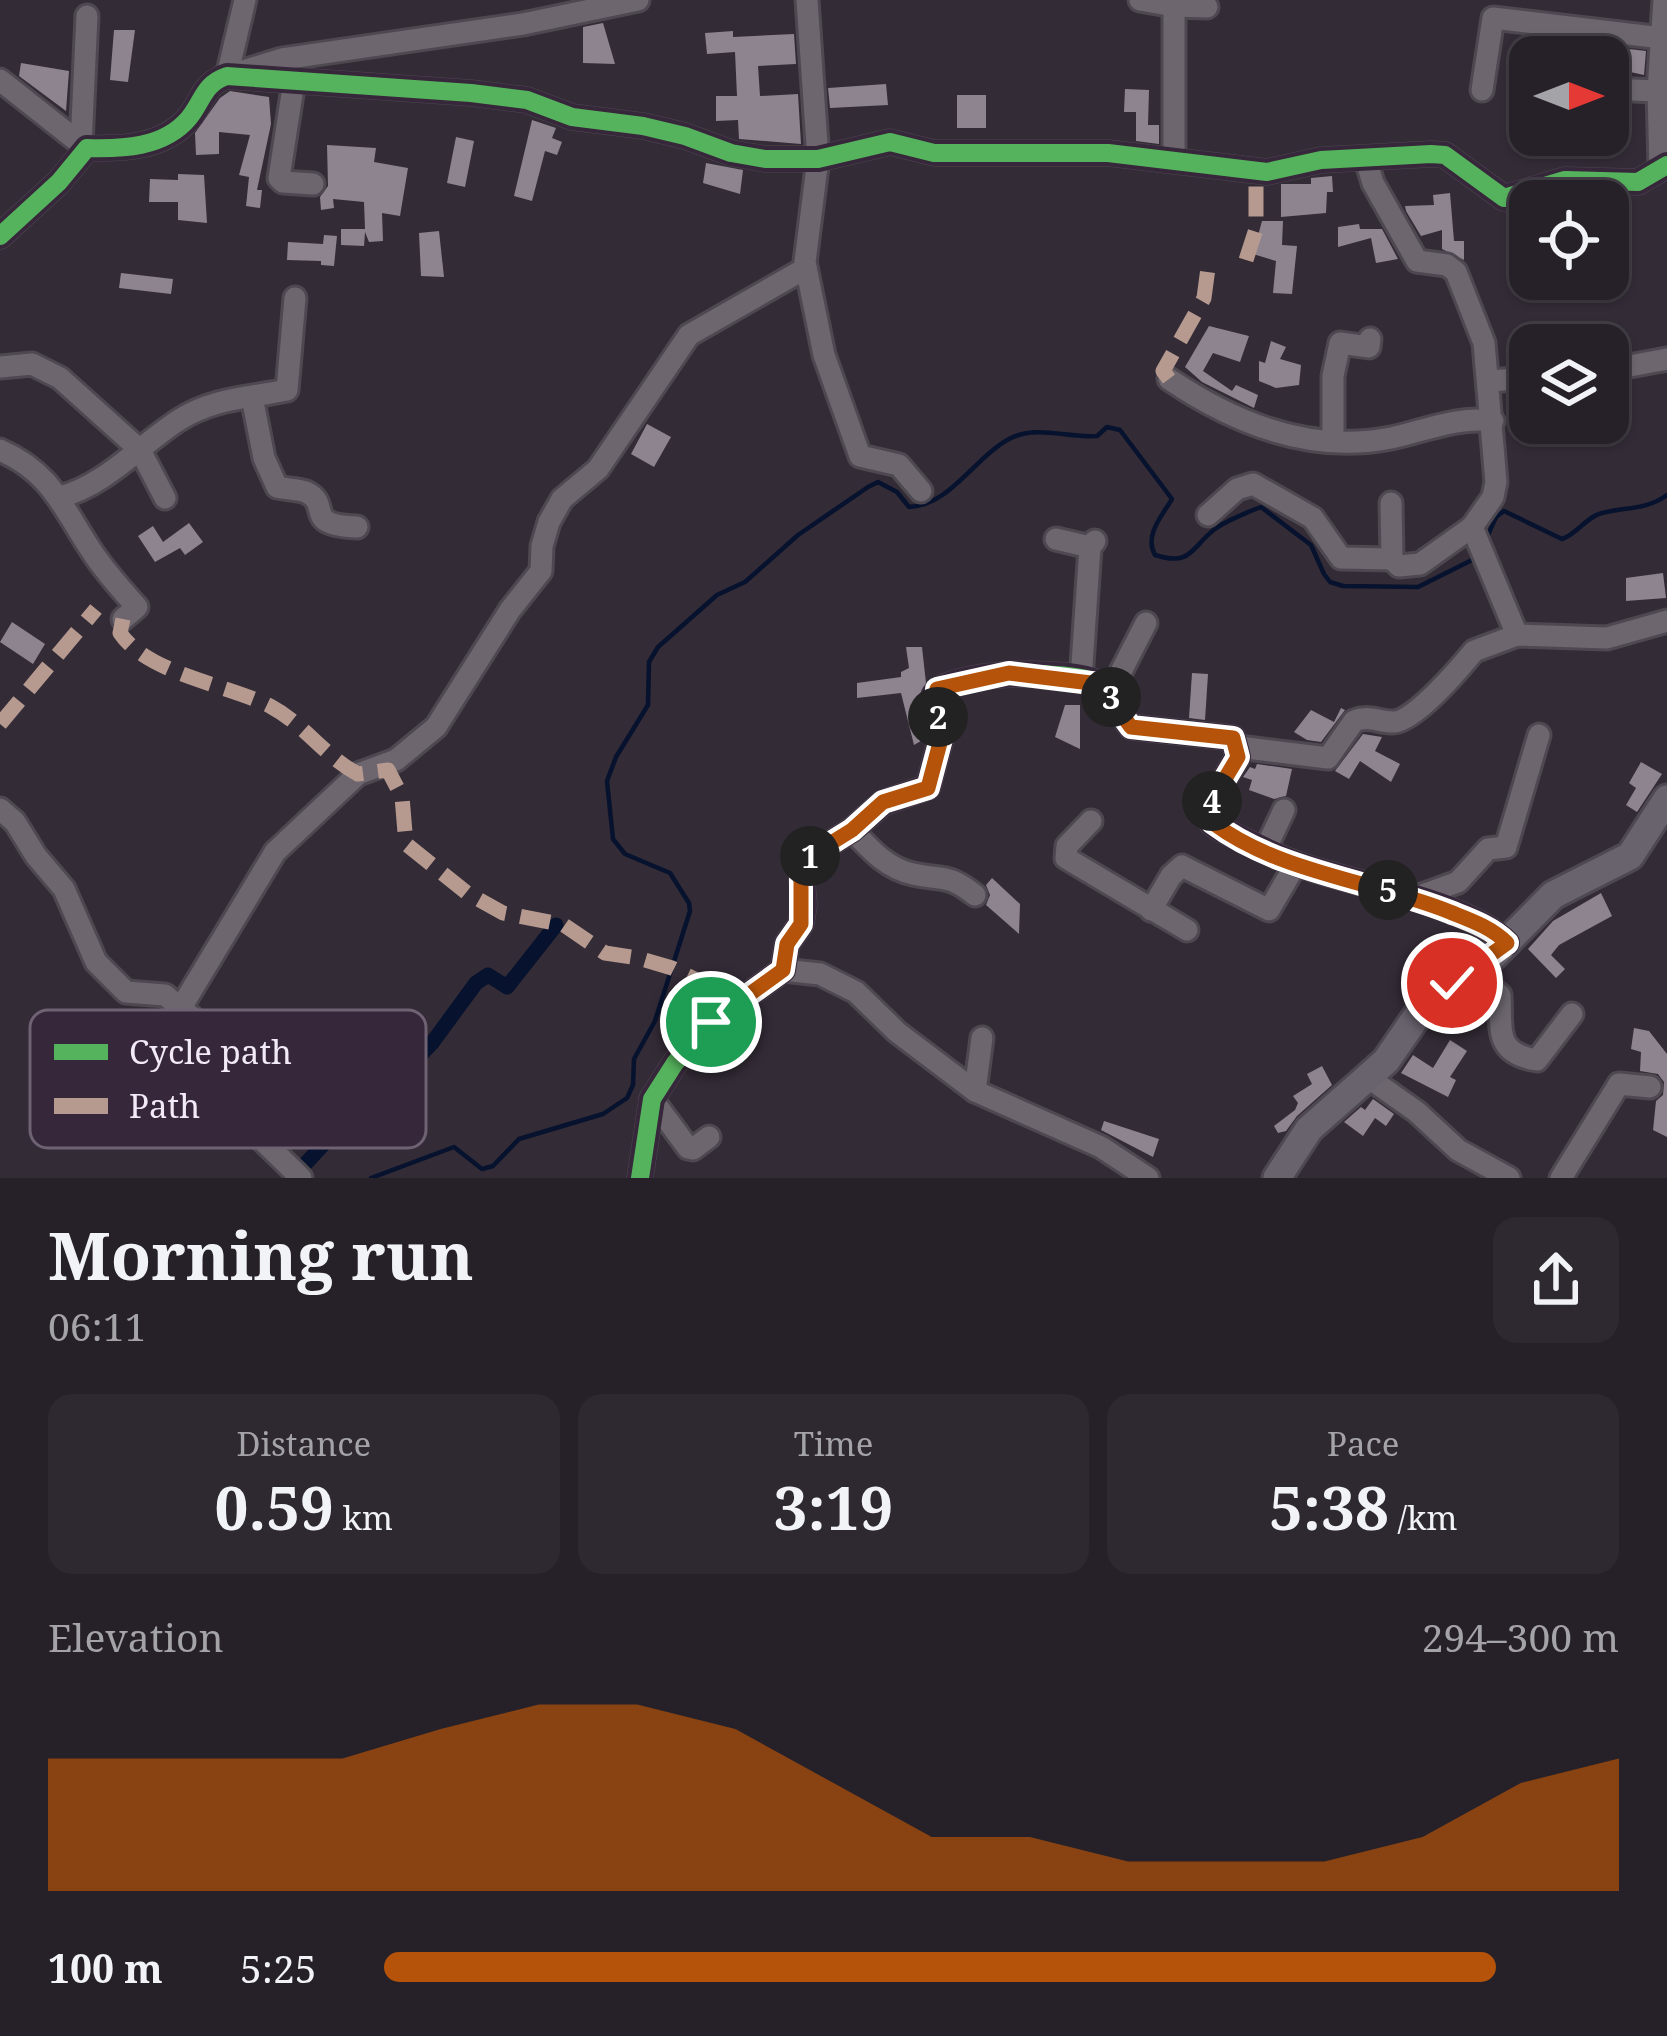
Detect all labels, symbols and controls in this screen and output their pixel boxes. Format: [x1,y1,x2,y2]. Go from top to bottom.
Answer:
north arrow [1509,36,1629,156]
map controls [1509,36,1629,444]
button: locate [1509,180,1629,300]
button: layers [1509,324,1629,444]
pin: 3 [1081,667,1141,727]
text: 3 [1102,674,1120,719]
pin: 2 [908,687,968,747]
text: 2 [929,694,947,739]
pin: 4 [1182,771,1242,831]
text: 4 [1203,778,1221,823]
pin: 1 [780,826,840,886]
text: 1 [801,833,819,878]
pin: 5 [1358,860,1418,920]
text: 5 [1379,867,1397,912]
pin [1401,932,1503,1034]
icon: check [1419,950,1485,1016]
pin [660,971,762,1073]
icon: arrive [678,989,744,1055]
legend [30,1010,426,1148]
text: Cycle path [129,1029,292,1074]
text: Path [129,1083,200,1128]
text: Morning run [48,1209,474,1299]
button: share [1493,1217,1619,1343]
text: 06:11 [48,1299,146,1352]
text: Distance [236,1421,371,1466]
text: Time [794,1421,873,1466]
text: Pace [1327,1421,1399,1466]
text: 0.59 [215,1466,334,1548]
text: 3:19 [774,1466,893,1548]
text: 5:38 [1269,1466,1389,1548]
text: km [334,1495,393,1540]
text: /km [1389,1495,1457,1540]
text: Elevation [48,1610,224,1663]
text: 294–300 m [1422,1610,1619,1663]
text: 100 m [48,1941,163,1994]
text: 5:25 [240,1941,317,1994]

